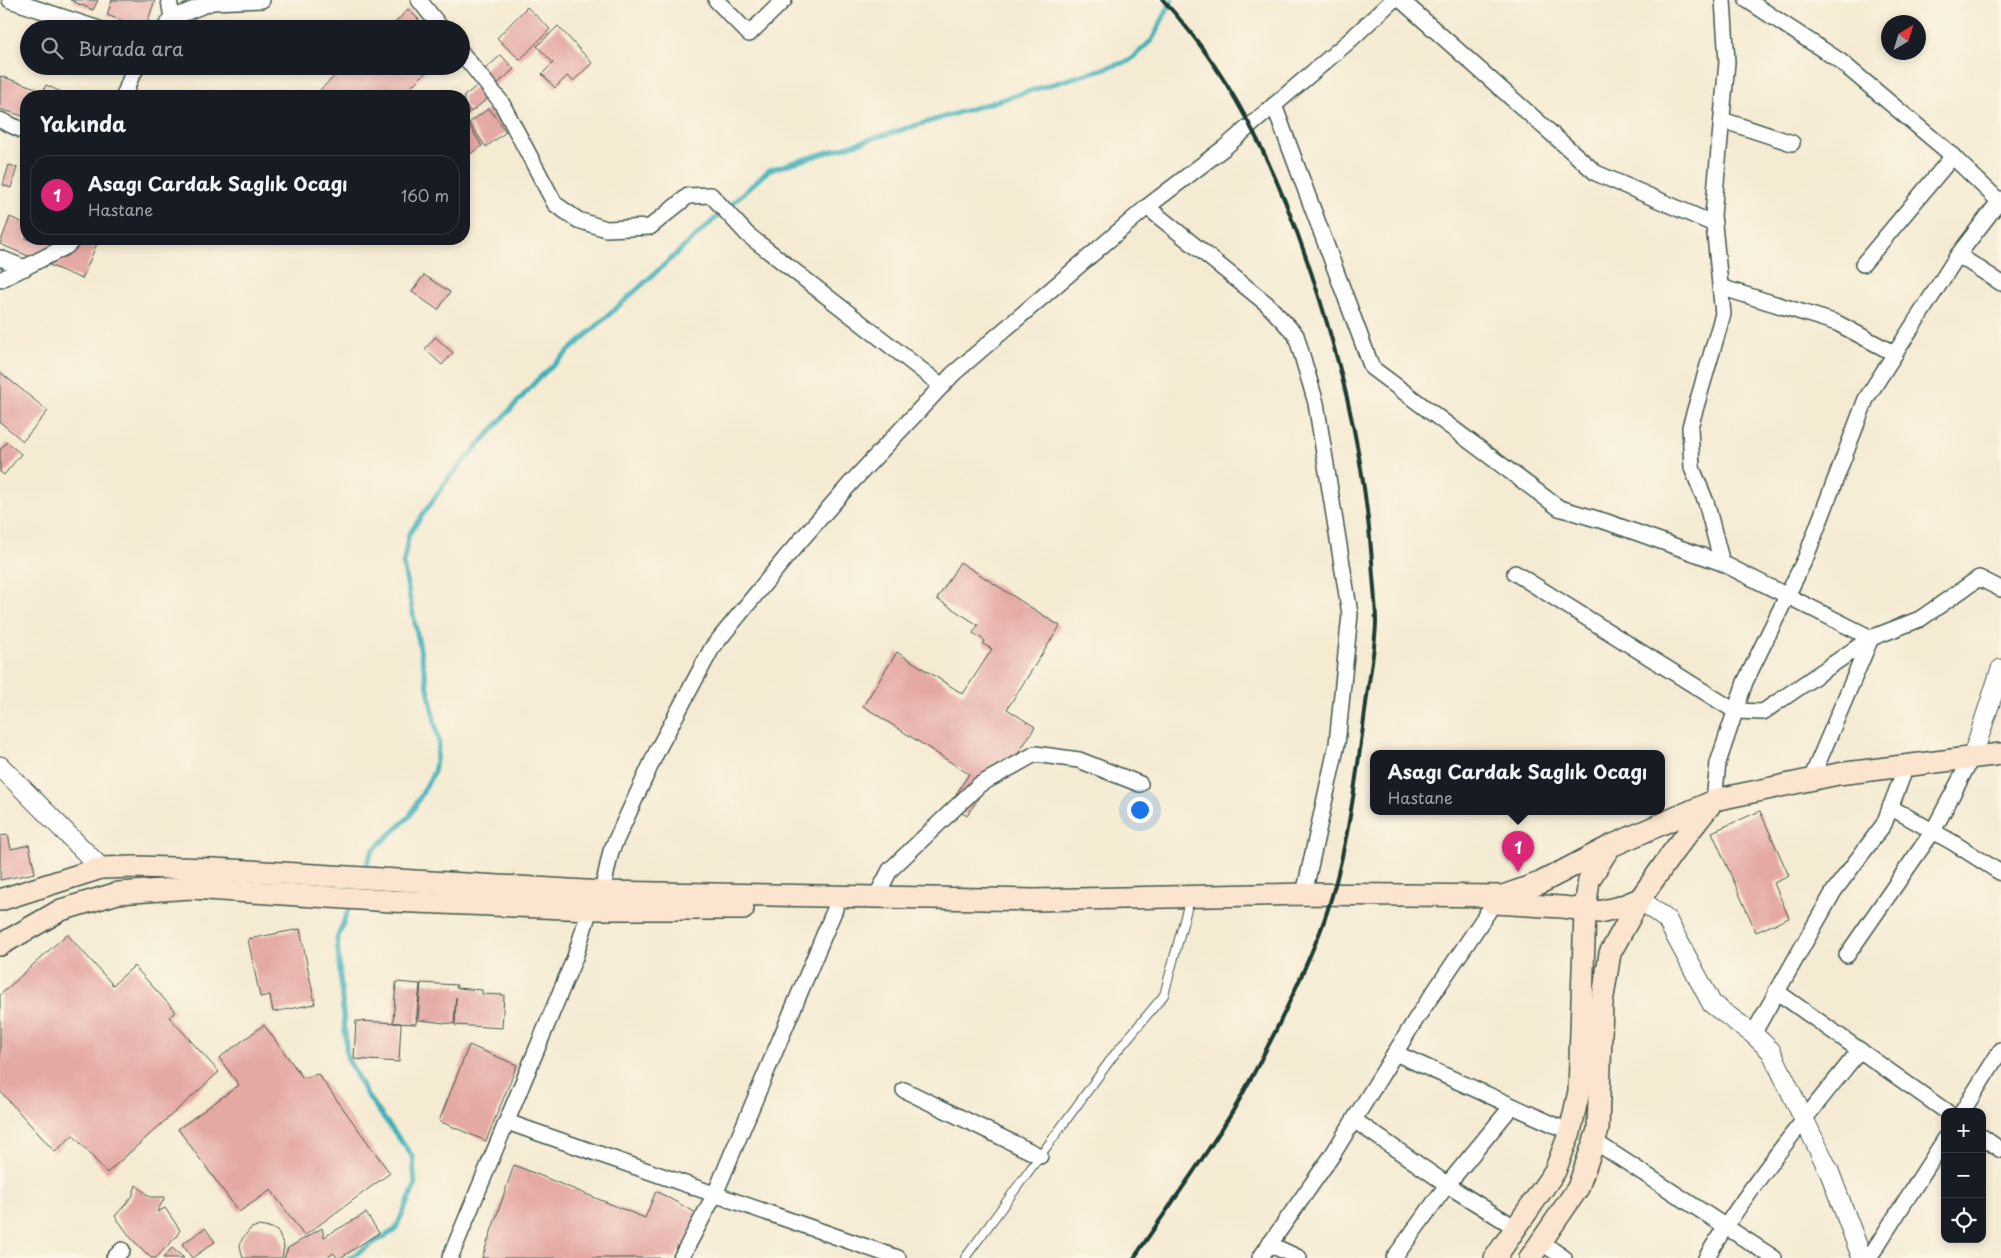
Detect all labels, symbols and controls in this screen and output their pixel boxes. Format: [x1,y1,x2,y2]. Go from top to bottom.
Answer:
north arrow [1881,15,1926,60]
search box [20,20,470,75]
icon: search [38,34,66,62]
text: Burada ara [78,34,183,62]
text: Yakında [40,107,126,139]
text: Asagı Cardak Saglık Ocagı [88,169,348,197]
text: 1 [53,183,61,207]
text: 160 m [401,183,449,207]
text: Hastane [88,197,153,221]
popup [1370,750,1665,815]
text: Asagı Cardak Saglık Ocagı [1388,757,1647,785]
text: Hastane [1388,785,1453,809]
your location [1127,797,1153,823]
pin: 1 [1502,831,1534,872]
map controls [1941,1108,1986,1243]
button: + [1941,1108,1986,1153]
button: − [1941,1153,1986,1198]
button: locate [1941,1198,1986,1243]

